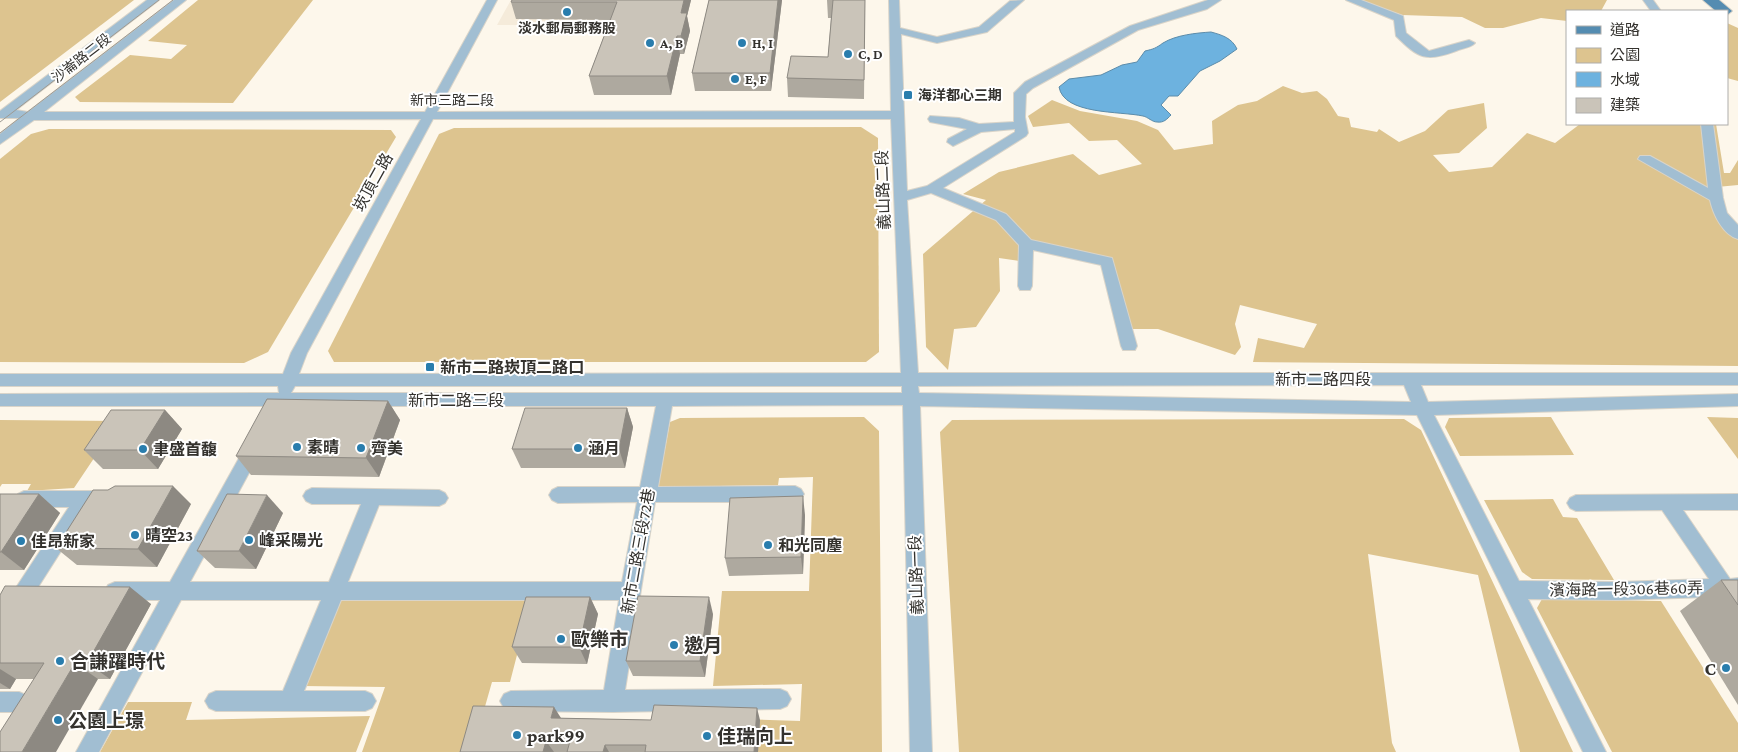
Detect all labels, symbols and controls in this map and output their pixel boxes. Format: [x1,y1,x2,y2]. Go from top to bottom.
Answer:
marker: 淡水郵局郵務股 [561,6,573,18]
legend [1566,10,1728,125]
place label: 淡水郵局郵務股 [518,20,616,36]
text: 道路 [1610,22,1640,38]
street label: 沙崙路二段 [48,30,114,86]
place label: A, B [659,35,683,52]
place label: H, I [752,35,773,52]
marker: A, B [644,37,656,49]
marker: H, I [736,37,748,49]
place label: C, D [858,46,883,63]
text: 公園 [1610,47,1640,63]
marker: C, D [842,48,854,60]
place label: E, F [745,71,768,88]
text: 水域 [1610,72,1640,88]
marker: E, F [729,73,741,85]
place label: 海洋都心三期 [918,87,1002,103]
marker: 海洋都心三期 [902,89,914,101]
street label: 新市三路二段 [410,92,494,108]
text: 建築 [1610,97,1640,113]
street label: 崁頂二路 [350,150,396,214]
street label: 義山路二段 [873,150,893,230]
place label: 新市二路崁頂二路口 [440,359,584,376]
marker: 新市二路崁頂二路口 [424,361,436,373]
street label: 新市二路四段 [1275,371,1371,388]
street label: 新市二路三段 [408,392,504,409]
place label: 素晴 [307,439,339,456]
place label: 聿盛首馥 [153,440,217,458]
place label: 齊美 [371,440,403,457]
place label: 涵月 [588,440,620,457]
marker: 素晴 [291,441,303,453]
marker: 齊美 [355,442,367,454]
marker: 涵月 [572,442,584,454]
marker: 聿盛首馥 [137,443,149,455]
street label: 新市二路三段72巷 [619,487,657,615]
place label: 晴空23 [145,527,193,544]
marker: 晴空23 [129,529,141,541]
place label: 峰采陽光 [259,531,323,549]
place label: 佳昂新家 [31,533,95,550]
marker: 峰采陽光 [243,534,255,546]
marker: 佳昂新家 [15,535,27,547]
street label: 義山路一段 [906,535,926,615]
place label: 和光同塵 [778,537,842,554]
marker: 和光同塵 [762,539,774,551]
street label: 濱海路一段306巷60弄 [1549,579,1703,599]
place label: 歐樂市 [571,629,628,650]
marker: 歐樂市 [555,633,567,645]
place label: 邀月 [684,635,722,656]
marker: 邀月 [668,639,680,651]
place label: 合謙躍時代 [70,651,165,672]
marker: 合謙躍時代 [54,655,66,667]
place label: C [1704,658,1716,679]
marker: C [1720,662,1732,674]
place label: 公園上璟 [68,710,144,731]
marker: 公園上璟 [52,714,64,726]
place label: park99 [527,725,585,746]
place label: 佳瑞向上 [717,726,793,747]
marker: park99 [511,729,523,741]
marker: 佳瑞向上 [701,730,713,742]

